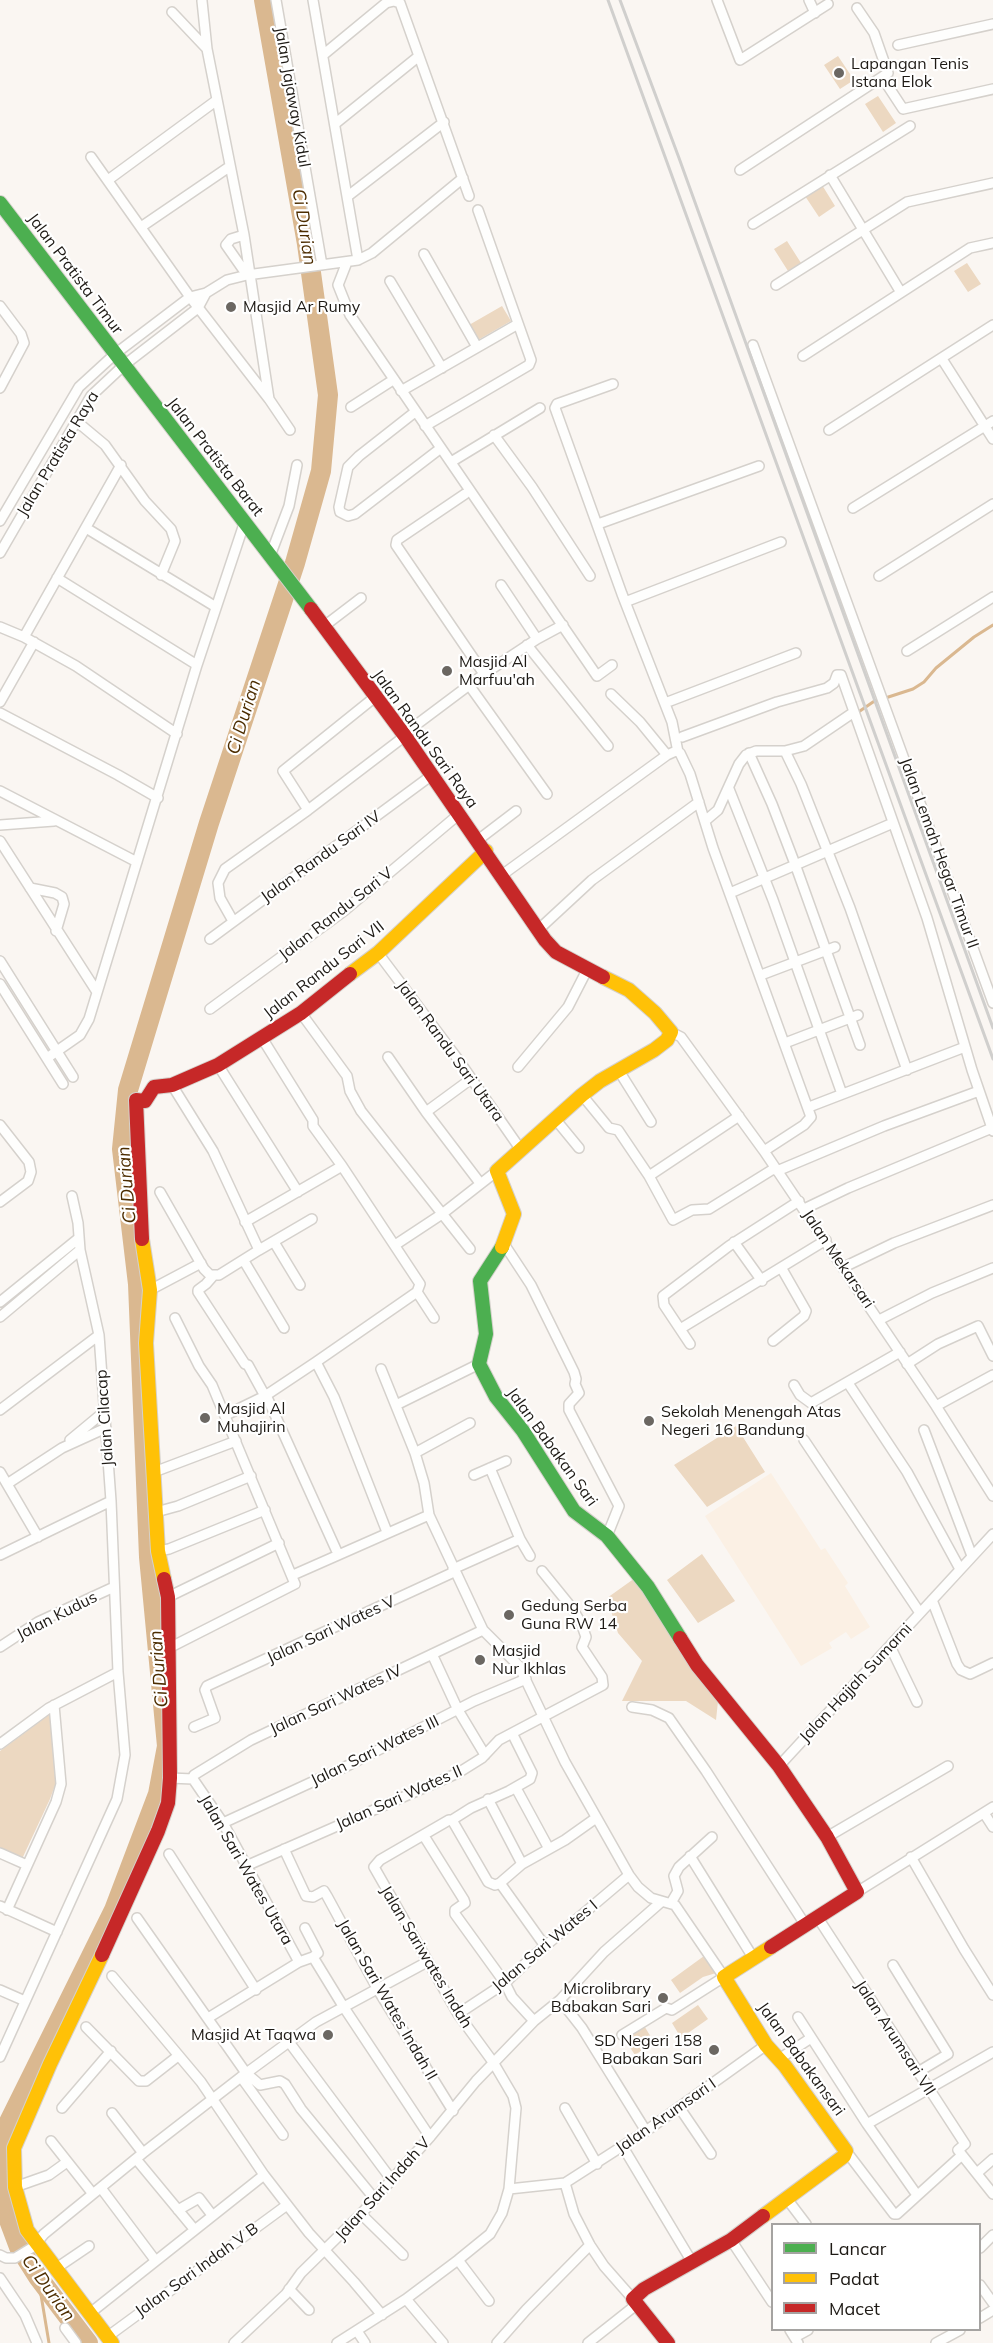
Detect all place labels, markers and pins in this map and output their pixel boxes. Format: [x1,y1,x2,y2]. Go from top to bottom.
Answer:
place label: Lapangan Tenis Istana Elok [851,54,969,92]
marker: Lapangan Tenis Istana Elok [832,66,846,80]
place label: Masjid Ar Rumy [243,297,360,317]
marker: Masjid Ar Rumy [224,300,238,314]
place label: Masjid Al Marfuu'ah [459,652,535,690]
marker: Masjid Al Marfuu'ah [440,664,454,678]
place label: Masjid Al Muhajirin [217,1399,286,1437]
place label: Sekolah Menengah Atas Negeri 16 Bandung [661,1402,841,1440]
marker: Masjid Al Muhajirin [198,1411,212,1425]
marker: Sekolah Menengah Atas Negeri 16 Bandung [642,1414,656,1428]
place label: Gedung Serba Guna RW 14 [521,1596,627,1634]
marker: Gedung Serba Guna RW 14 [502,1608,516,1622]
place label: Masjid Nur Ikhlas [492,1641,566,1679]
marker: Masjid Nur Ikhlas [473,1653,487,1667]
place label: Microlibrary Babakan Sari [551,1979,651,2017]
marker: Microlibrary Babakan Sari [656,1991,670,2005]
place label: Masjid At Taqwa [191,2025,316,2045]
marker: Masjid At Taqwa [321,2028,335,2042]
place label: SD Negeri 158 Babakan Sari [594,2031,702,2069]
marker: SD Negeri 158 Babakan Sari [707,2043,721,2057]

